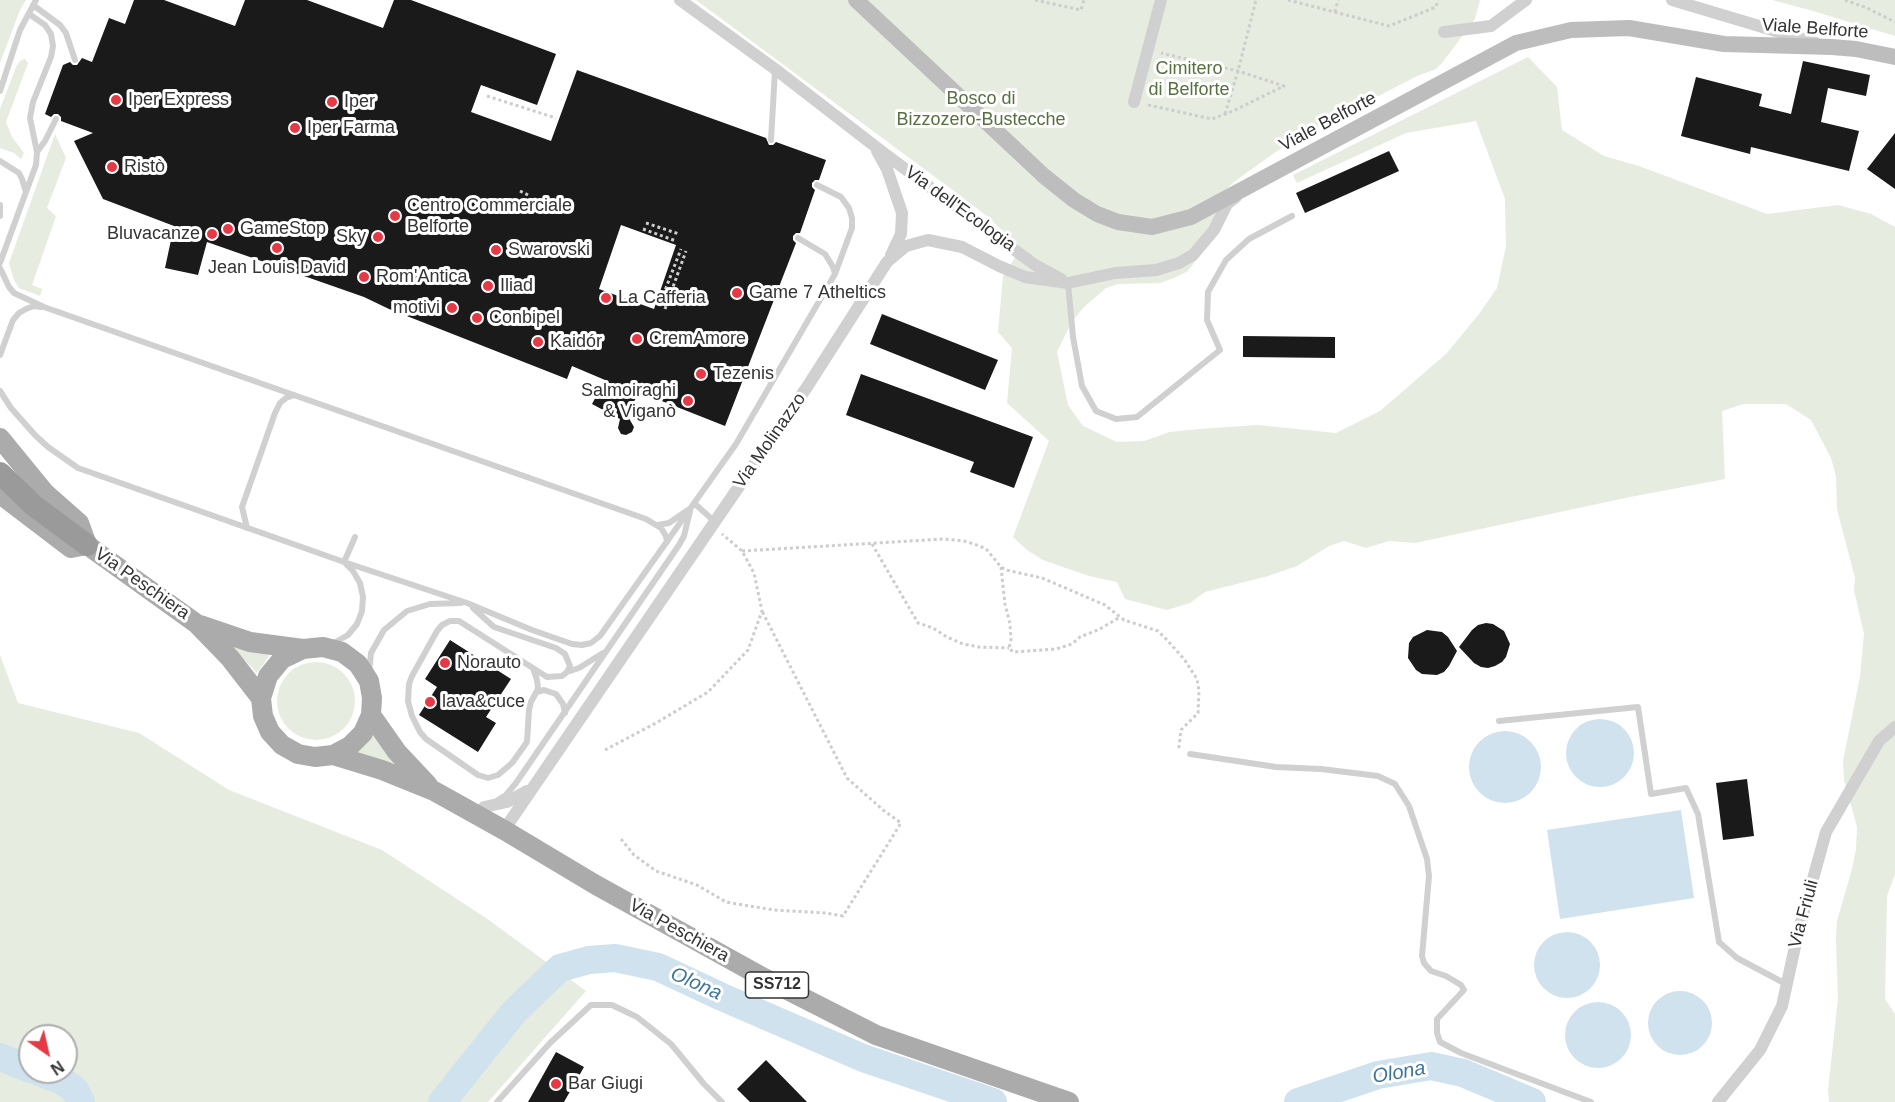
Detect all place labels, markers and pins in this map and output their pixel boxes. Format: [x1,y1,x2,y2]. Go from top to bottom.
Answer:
place label: Iper Express [128,89,229,111]
place label: Iper [344,91,375,113]
marker: Iper Express [109,93,123,107]
marker: Iper [325,95,339,109]
place label: Iper Farma [307,117,395,139]
marker: Iper Farma [288,121,302,135]
place label: Ristò [124,156,165,178]
marker: Ristò [105,160,119,174]
place label: Centro Commerciale Belforte [407,195,572,238]
marker: Centro Commerciale Belforte [388,209,402,223]
place label: GameStop [240,218,326,240]
marker: GameStop [221,222,235,236]
place label: Bluvacanze [107,223,200,245]
place label: Sky [336,226,366,248]
marker: Bluvacanze [205,227,219,241]
marker: Sky [371,230,385,244]
place label: Swarovski [508,239,590,261]
marker: Jean Louis David [270,241,284,255]
marker: Swarovski [489,243,503,257]
place label: Jean Louis David [208,257,346,279]
place label: Rom'Antica [376,266,467,288]
marker: Rom'Antica [357,270,371,284]
place label: Iliad [500,275,533,297]
marker: Iliad [481,279,495,293]
place label: Game 7 Atheltics [749,282,886,304]
marker: Game 7 Atheltics [730,286,744,300]
place label: La Cafferia [618,287,706,309]
marker: La Cafferia [599,291,613,305]
place label: motivi [393,297,440,319]
marker: motivi [445,301,459,315]
place label: Conbipel [489,307,560,329]
marker: Conbipel [470,311,484,325]
place label: CremAmore [649,328,746,350]
place label: Kaidór [550,331,602,353]
marker: CremAmore [630,332,644,346]
marker: Kaidór [531,335,545,349]
place label: Tezenis [713,363,774,385]
marker: Tezenis [694,367,708,381]
place label: Salmoiraghi & Viganò [581,380,676,422]
marker: Salmoiraghi & Viganò [681,394,695,408]
place label: Norauto [457,652,521,674]
marker: Norauto [438,656,452,670]
place label: lava&cuce [442,691,525,713]
marker: lava&cuce [423,695,437,709]
place label: Bar Giugi [568,1073,643,1095]
marker: Bar Giugi [549,1077,563,1091]

